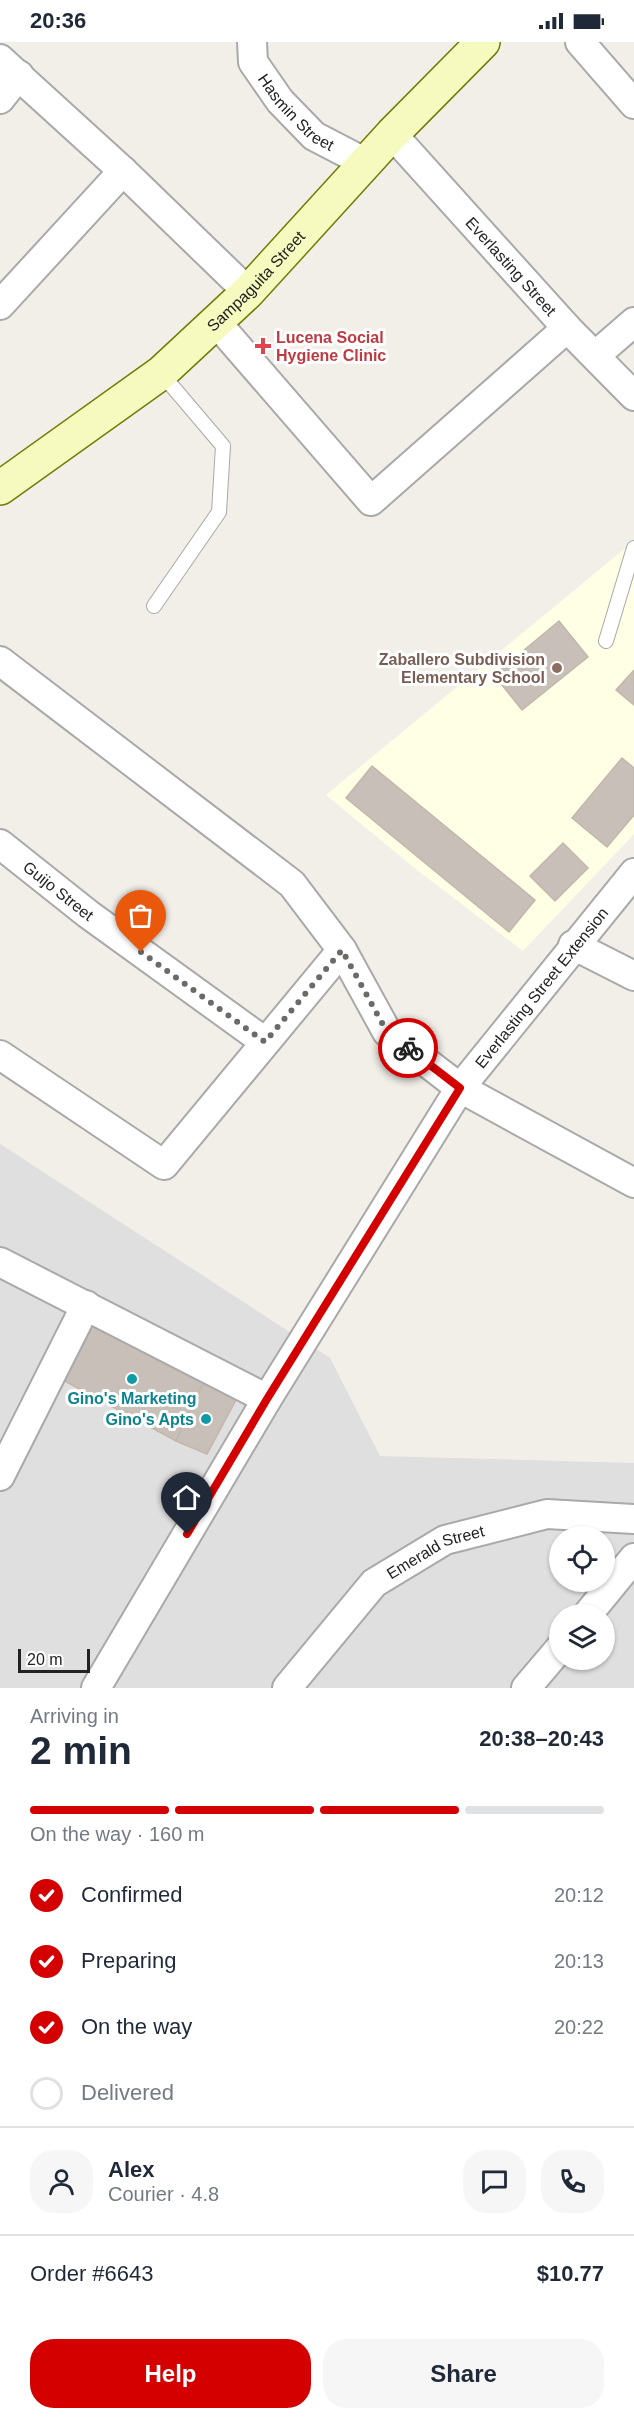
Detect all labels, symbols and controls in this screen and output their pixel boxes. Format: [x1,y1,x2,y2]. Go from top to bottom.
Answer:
text: 20:36 [30,8,86,33]
street label: Hasmin Street [255,71,337,154]
street label: Everlasting Street [463,214,560,319]
street label: Sampaguita Street [203,227,308,334]
place label: Lucena Social Hygiene Clinic [276,329,386,364]
marker: Lucena Social Hygiene Clinic [254,337,272,355]
place label: Zaballero Subdivision Elementary School [379,651,545,686]
marker: Zaballero Subdivision Elementary School [550,661,564,675]
street label: Guijo Street [20,858,97,924]
pin [115,890,166,952]
icon: bag [124,899,157,932]
street label: Everlasting Street Extension [471,904,611,1071]
courier [378,1018,438,1078]
icon: bike [392,1032,425,1065]
marker: Gino's Marketing [125,1372,139,1386]
place label: Gino's Marketing [67,1390,197,1407]
place label: Gino's Apts [105,1411,194,1428]
marker: Gino's Apts [199,1412,213,1426]
pin [161,1472,212,1534]
icon: home [170,1481,203,1514]
street label: Emerald Street [383,1522,486,1582]
map controls [549,1526,615,1670]
button: locate [549,1526,615,1592]
button: layers [549,1604,615,1670]
scale bar [18,1646,90,1674]
text: 20 m [27,1651,63,1668]
text: Arriving in [30,1705,119,1727]
text: 20:38–20:43 [479,1726,604,1751]
text: 2 min [30,1729,132,1772]
text: On the way · 160 m [30,1823,205,1845]
icon: check [30,1879,63,1912]
text: Confirmed [81,1882,182,1907]
text: 20:12 [554,1884,604,1906]
icon: check [30,1945,63,1978]
text: Preparing [81,1948,176,1973]
text: 20:13 [554,1950,604,1972]
icon: check [30,2011,63,2044]
text: On the way [81,2014,192,2039]
text: 20:22 [554,2016,604,2038]
text: Delivered [81,2080,174,2105]
button: person [30,2150,93,2213]
button: chat [463,2150,526,2213]
button: phone [541,2150,604,2213]
text: Alex [108,2157,154,2182]
text: Courier · 4.8 [108,2183,219,2205]
text: Order #6643 [30,2261,154,2286]
text: $10.77 [537,2261,604,2286]
button: Help [30,2339,311,2408]
button: Share [323,2339,604,2408]

